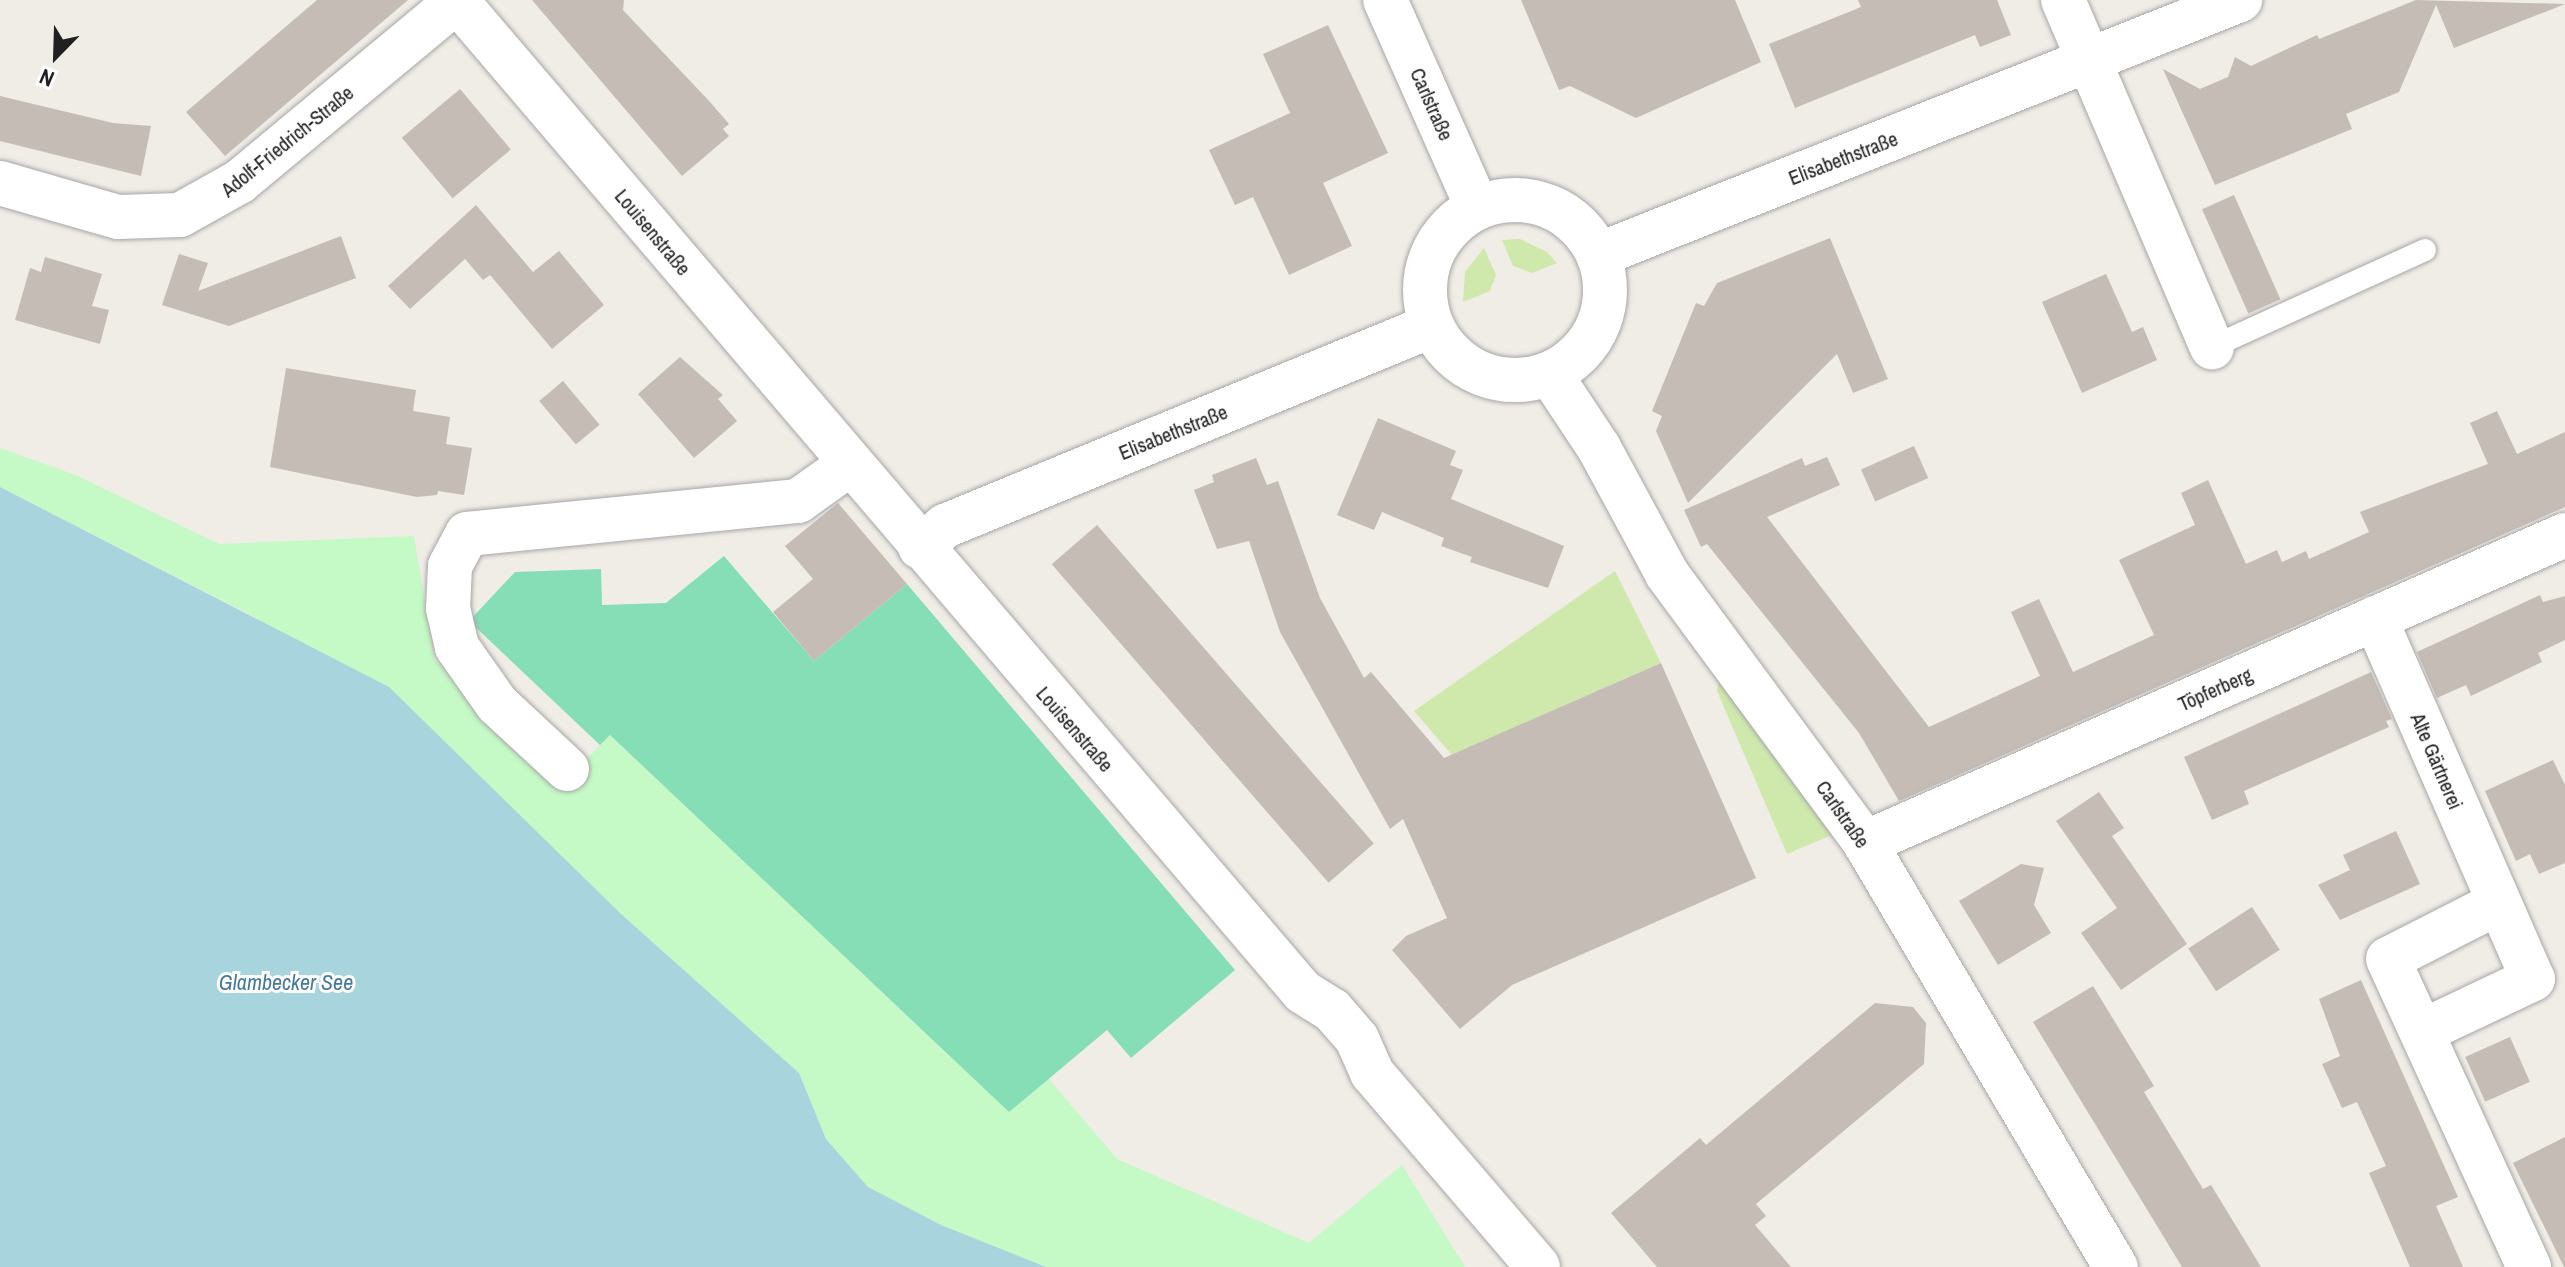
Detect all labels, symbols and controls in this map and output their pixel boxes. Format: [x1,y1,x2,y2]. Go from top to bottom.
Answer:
north arrow [16,16,96,96]
text: N [35,62,58,94]
street label: Carlstraße [1405,64,1459,144]
street label: Adolf-Friedrich-Straße [216,80,358,202]
street label: Elisabethstraße [1785,126,1901,190]
street label: Louisenstraße [610,184,696,280]
street label: Elisabethstraße [1115,399,1231,465]
street label: Töpferberg [2174,662,2256,716]
street label: Louisenstraße [1032,682,1118,776]
street label: Alte Gärtnerei [2406,709,2468,813]
street label: Carlstraße [1811,776,1875,852]
water label: Glambecker See [219,970,353,996]

